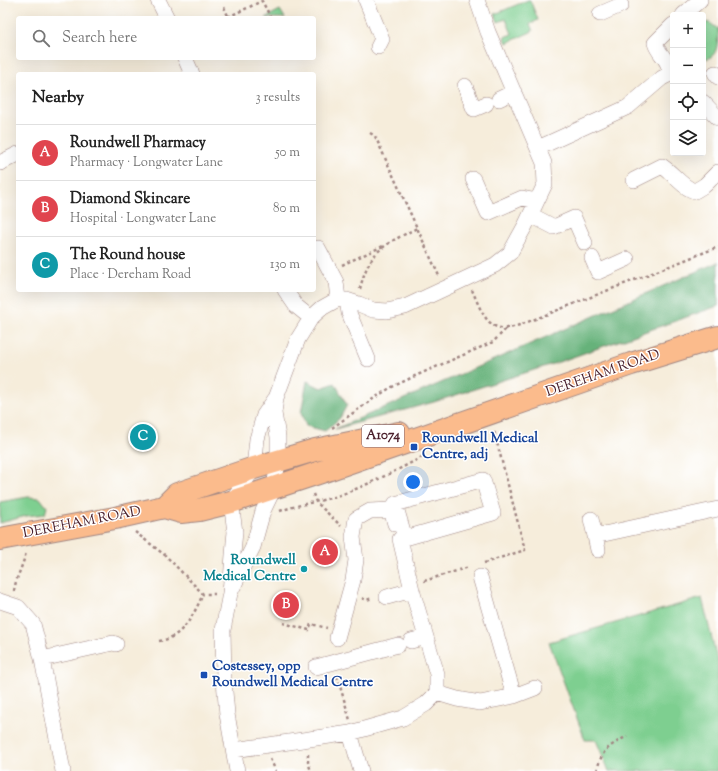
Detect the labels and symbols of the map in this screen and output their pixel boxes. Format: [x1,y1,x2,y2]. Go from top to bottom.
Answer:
street label: DEREHAM ROAD [543,345,663,403]
pin: C [130,422,156,452]
road number: A1074 [362,425,404,447]
place label: Roundwell Medical Centre, adj [422,429,538,465]
marker: Roundwell Medical Centre, adj [409,442,419,452]
your location [403,472,423,492]
street label: DEREHAM ROAD [21,502,143,544]
pin: A [312,537,338,567]
place label: Roundwell Medical Centre [203,551,296,587]
marker: Roundwell Medical Centre [299,564,309,574]
pin: B [273,590,299,620]
place label: Costessey, opp Roundwell Medical Centre [212,657,374,693]
marker: Costessey, opp Roundwell Medical Centre [199,670,209,680]

